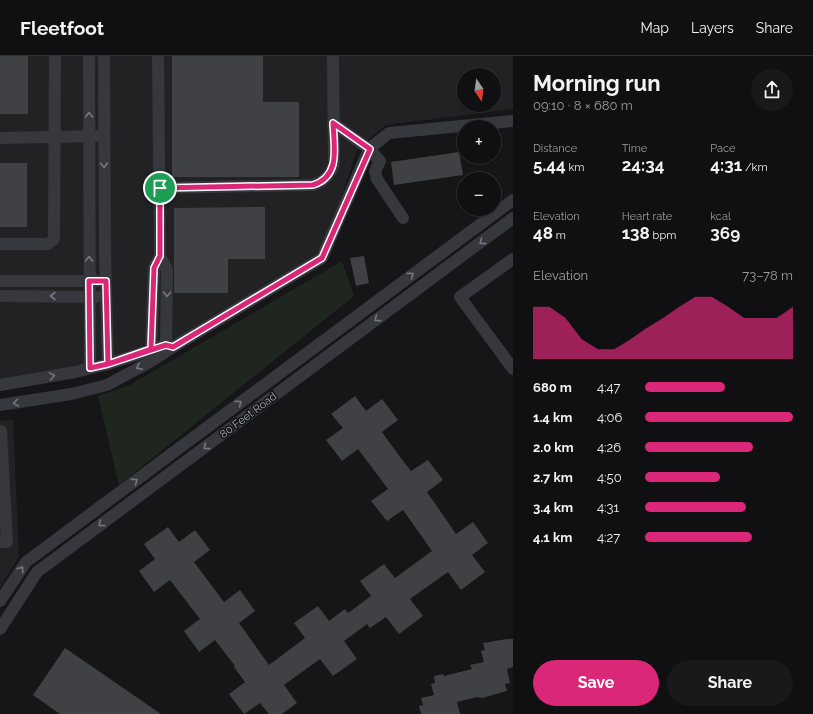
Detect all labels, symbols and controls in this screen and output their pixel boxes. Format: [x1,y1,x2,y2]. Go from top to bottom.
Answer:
text: Fleetfoot [20,17,104,39]
text: Map [641,20,669,36]
text: Layers [691,20,734,36]
text: Share [756,20,793,36]
north arrow [457,68,501,112]
map controls [457,68,501,216]
button: share [751,69,793,111]
text: Morning run [533,70,661,96]
text: 09:10 · 8 × 680 m [533,98,633,113]
one-way arrow [85,112,93,118]
button: + [457,120,501,164]
text: Distance [533,142,577,155]
text: Time [622,142,647,155]
text: Pace [710,142,736,155]
text: 5.44 [533,155,566,175]
text: 24:34 [622,155,664,175]
text: 4:31 [710,155,742,175]
text: km [566,161,584,174]
text: /km [742,161,768,174]
one-way arrow [100,162,109,168]
pin [143,171,177,205]
button: − [457,172,501,216]
icon: arrive [149,177,171,199]
text: Elevation [533,210,580,223]
text: Heart rate [622,210,672,223]
text: kcal [710,210,731,223]
text: 48 [533,223,553,243]
text: 138 [622,223,650,243]
text: 369 [710,223,740,243]
text: m [553,229,566,242]
text: bpm [650,229,676,242]
one-way arrow [479,237,486,244]
one-way arrow [85,256,93,262]
text: Elevation [533,268,588,283]
text: 73–78 m [742,268,793,283]
one-way arrow [407,273,414,280]
one-way arrow [162,291,171,297]
one-way arrow [50,292,56,300]
one-way arrow [375,314,382,321]
one-way arrow [136,363,144,370]
one-way arrow [49,372,55,381]
text: 680 m [533,380,572,395]
text: 4:47 [597,380,621,395]
street label: 80 Feet Road [217,390,279,441]
one-way arrow [13,398,19,407]
one-way arrow [235,401,242,408]
text: 1.4 km [533,410,572,425]
text: 4:06 [597,410,622,425]
text: 2.0 km [533,440,574,455]
text: 4:26 [597,440,621,455]
one-way arrow [203,442,210,449]
text: 2.7 km [533,470,573,485]
text: 4:50 [597,470,622,485]
one-way arrow [131,478,138,486]
text: 3.4 km [533,500,573,515]
text: 4:31 [597,500,619,515]
one-way arrow [99,520,106,527]
text: 4.1 km [533,530,572,545]
text: 4:27 [597,530,620,545]
one-way arrow [17,566,24,573]
button: Save [533,660,659,706]
button: Share [667,660,793,706]

